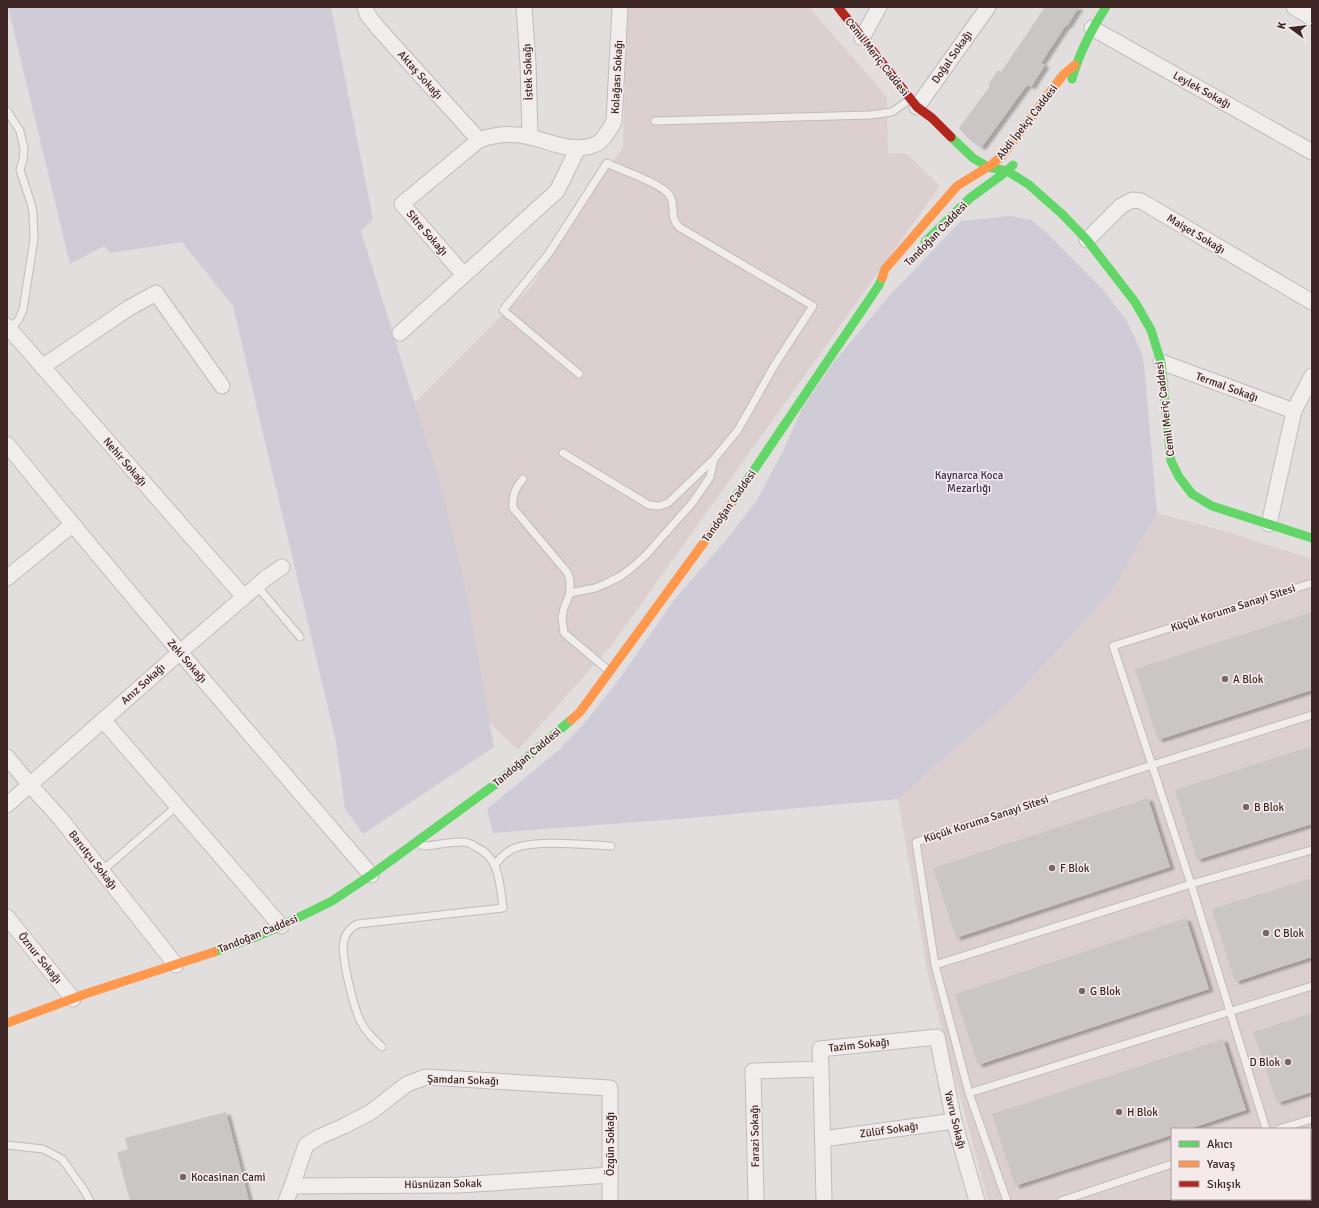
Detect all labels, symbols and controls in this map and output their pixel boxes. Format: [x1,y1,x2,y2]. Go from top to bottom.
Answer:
north arrow [1271,8,1311,48]
street label: Cemil Meriç Caddesi [842,15,912,99]
text: K [1275,20,1289,31]
street label: Doğal Sokağı [929,28,975,86]
street label: Kolağası Sokağı [609,40,625,114]
street label: İstek Sokağı [520,43,535,101]
street label: Aktaş Sokağı [395,48,445,102]
street label: Leylek Sokağı [1171,69,1233,111]
street label: Abdi İpekçi Caddesi [993,81,1060,162]
street label: Tandoğan Caddesi [902,199,970,269]
street label: Sitre Sokağı [404,207,450,259]
street label: Maişet Sokağı [1164,212,1228,257]
street label: Cemil Meriç Caddesi [1153,361,1177,457]
street label: Termal Sokağı [1194,370,1260,404]
street label: Nehir Sokağı [100,435,150,489]
street label: Tandoğan Caddesi [699,468,759,544]
park label: Kaynarca Koca Mezarlığı [935,469,1004,495]
street label: Küçük Koruma Sanayi Sitesi [1169,582,1297,634]
street label: Zeki Sokağı [164,636,210,686]
street label: Anız Sokağı [118,661,168,707]
place label: A Blok [1233,673,1264,686]
marker: A Blok [1220,674,1230,684]
street label: Tandoğan Caddesi [490,725,564,789]
street label: Küçük Koruma Sanayi Sitesi [922,793,1050,845]
place label: B Blok [1254,801,1285,814]
marker: B Blok [1241,802,1251,812]
street label: Barutçu Sokağı [66,828,120,892]
place label: F Blok [1060,862,1090,875]
marker: F Blok [1047,863,1057,873]
street label: Tandoğan Caddesi [216,912,300,956]
place label: C Blok [1274,927,1305,940]
marker: C Blok [1261,928,1271,938]
street label: Öznur Sokağı [15,929,65,986]
place label: G Blok [1090,985,1121,998]
marker: G Blok [1077,986,1087,996]
street label: Tazim Sokağı [828,1035,890,1055]
place label: D Blok [1249,1056,1280,1069]
marker: D Blok [1283,1057,1293,1067]
street label: Şamdan Sokağı [427,1072,499,1088]
street label: Yavru Sokağı [941,1090,969,1151]
street label: Farazi Sokağı [748,1105,762,1167]
place label: H Blok [1127,1106,1158,1119]
marker: H Blok [1114,1107,1124,1117]
street label: Özgün Sokağı [603,1112,617,1176]
street label: Zülüf Sokağı [859,1119,919,1141]
legend [1171,1128,1311,1200]
text: Akıcı [1207,1137,1233,1152]
text: Yavaş [1207,1157,1235,1172]
place label: Kocasinan Cami [191,1171,266,1184]
marker: Kocasinan Cami [178,1172,188,1182]
street label: Hüsnüzan Sokak [404,1177,482,1191]
text: Sıkışık [1207,1177,1241,1192]

